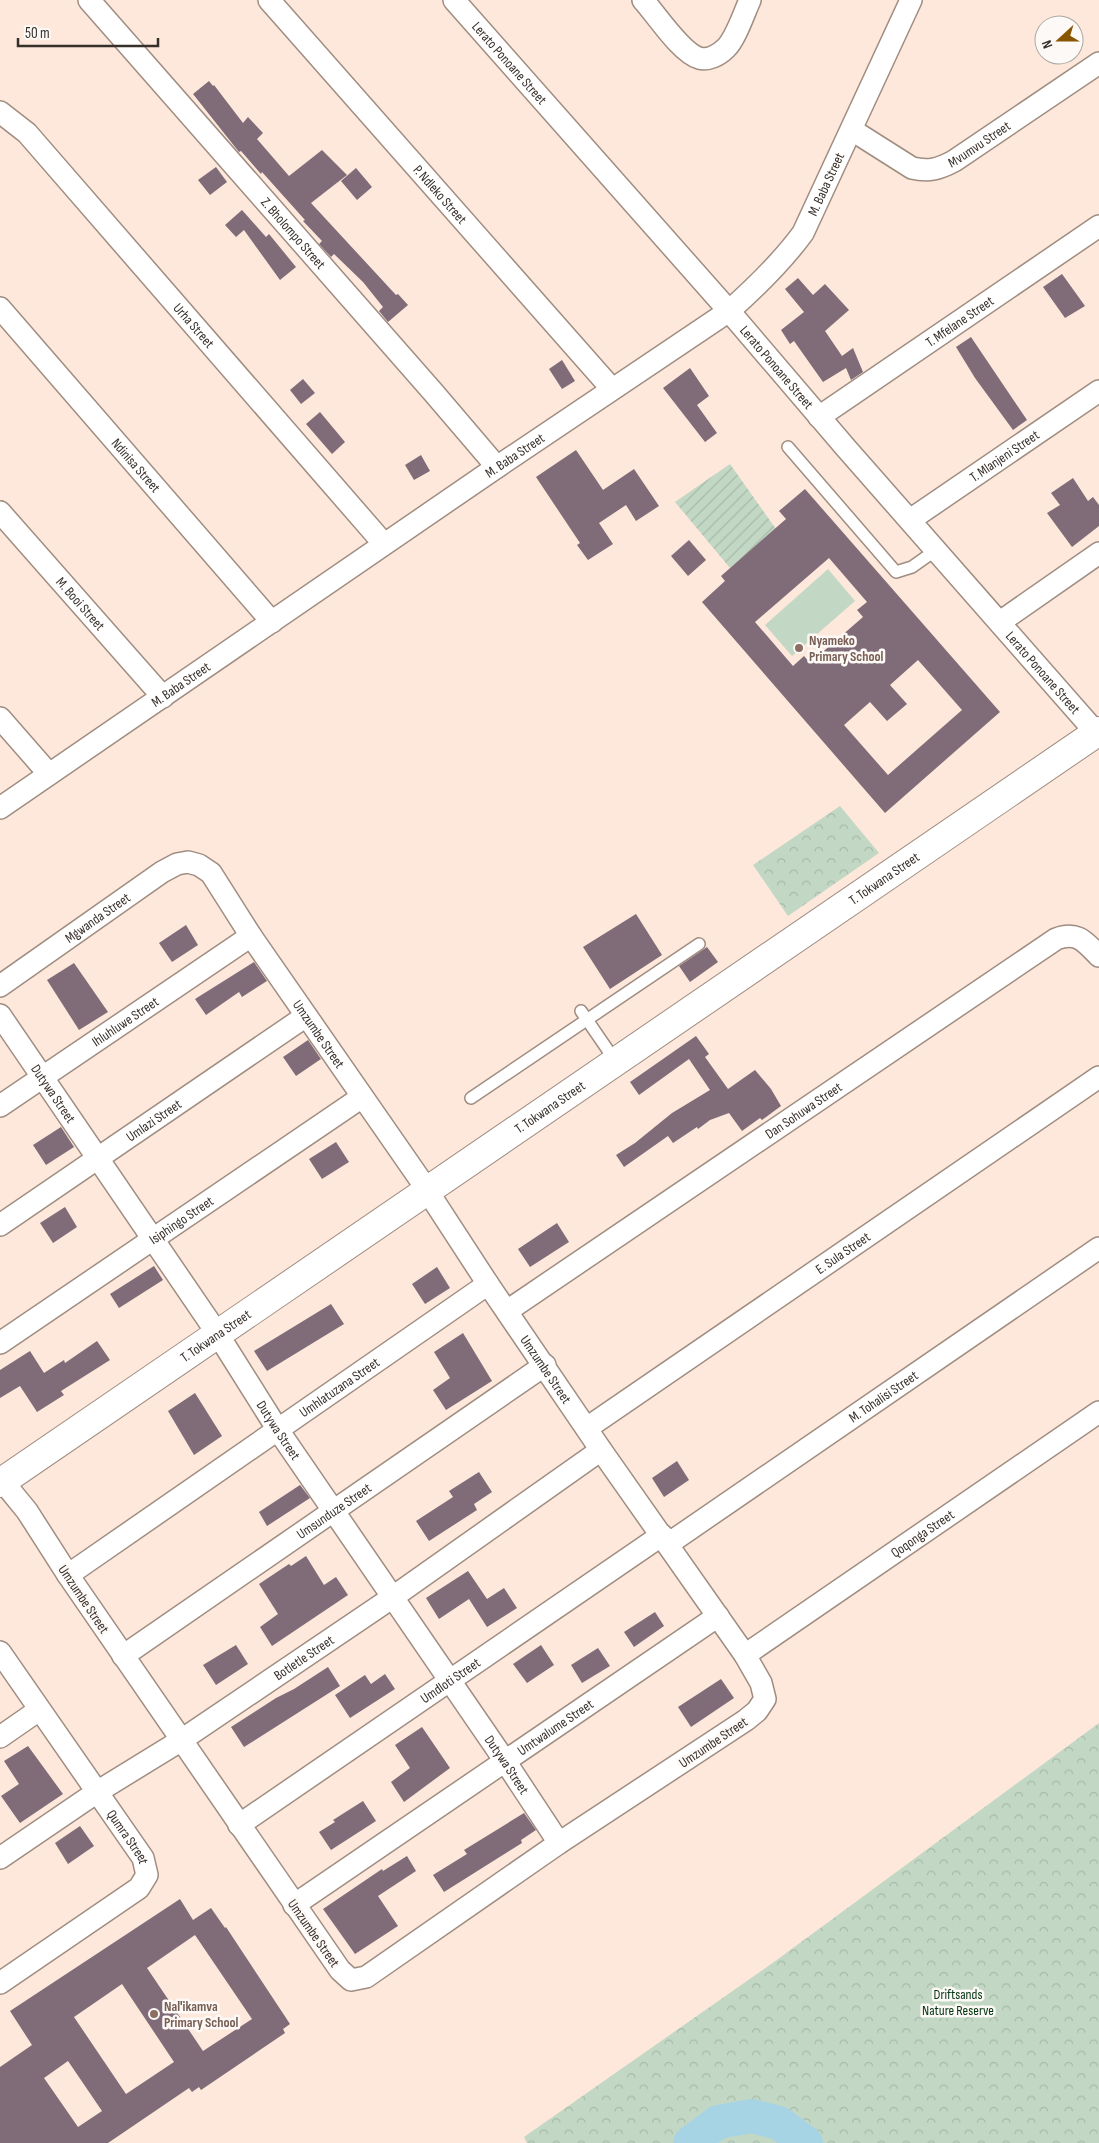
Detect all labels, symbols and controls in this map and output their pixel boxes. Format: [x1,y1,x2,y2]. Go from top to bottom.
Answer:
scale bar [18,15,158,47]
north arrow [1034,15,1084,65]
street label: Lerato Ponoane Street [468,18,550,108]
text: 50 m [25,24,50,43]
text: N [1038,38,1057,51]
street label: Mvumvu Street [945,117,1014,172]
street label: M. Baba Street [804,150,848,219]
street label: P. Ndleko Street [409,162,470,228]
street label: Z. Bholompo Street [257,194,329,273]
street label: T. Mfelane Street [922,292,997,351]
street label: Urha Street [170,300,218,352]
street label: Lerato Ponoane Street [736,322,817,413]
street label: T. Mlanjeni Street [966,426,1042,486]
street label: M. Baba Street [482,430,548,482]
street label: Ndinisa Street [108,435,164,496]
street label: M. Booi Street [52,574,108,634]
street label: Lerato Ponoane Street [1002,628,1084,718]
place label: Nyameko Primary School [809,632,884,665]
marker: Nyameko Primary School [793,642,805,654]
street label: M. Baba Street [148,658,214,711]
street label: T. Tokwana Street [846,849,923,909]
street label: Mgwanda Street [62,889,134,947]
street label: Ihluhluwe Street [89,993,162,1050]
street label: Umzumbe Street [289,997,348,1072]
street label: Dutywa Street [27,1061,79,1126]
street label: T. Tokwana Street [511,1077,588,1137]
street label: Dan Sohuwa Street [762,1079,845,1143]
street label: Umlazi Street [123,1096,185,1145]
street label: Isiphingo Street [146,1192,217,1248]
street label: E. Sula Street [812,1228,873,1278]
street label: T. Tokwana Street [177,1306,254,1366]
street label: Umzumbe Street [516,1332,575,1407]
street label: Umhlatuzana Street [296,1354,383,1421]
street label: M. Tohalisi Street [846,1367,921,1426]
street label: Dutywa Street [253,1398,304,1463]
street label: Umsunduze Street [293,1479,375,1543]
street label: Qoqonga Street [888,1506,957,1561]
street label: Umzumbe Street [54,1562,113,1637]
street label: Botletle Street [271,1631,337,1684]
street label: Umdloti Street [417,1654,484,1707]
street label: Umtwalume Street [514,1696,597,1759]
street label: Umzumbe Street [676,1713,751,1772]
street label: Dutywa Street [481,1732,532,1797]
street label: Qumra Street [103,1806,152,1866]
street label: Umzumbe Street [284,1896,343,1971]
park label: Driftsands Nature Reserve [922,1986,994,2019]
place label: Nal'ikamva Primary School [164,1998,239,2031]
marker: Nal'ikamva Primary School [148,2008,160,2020]

